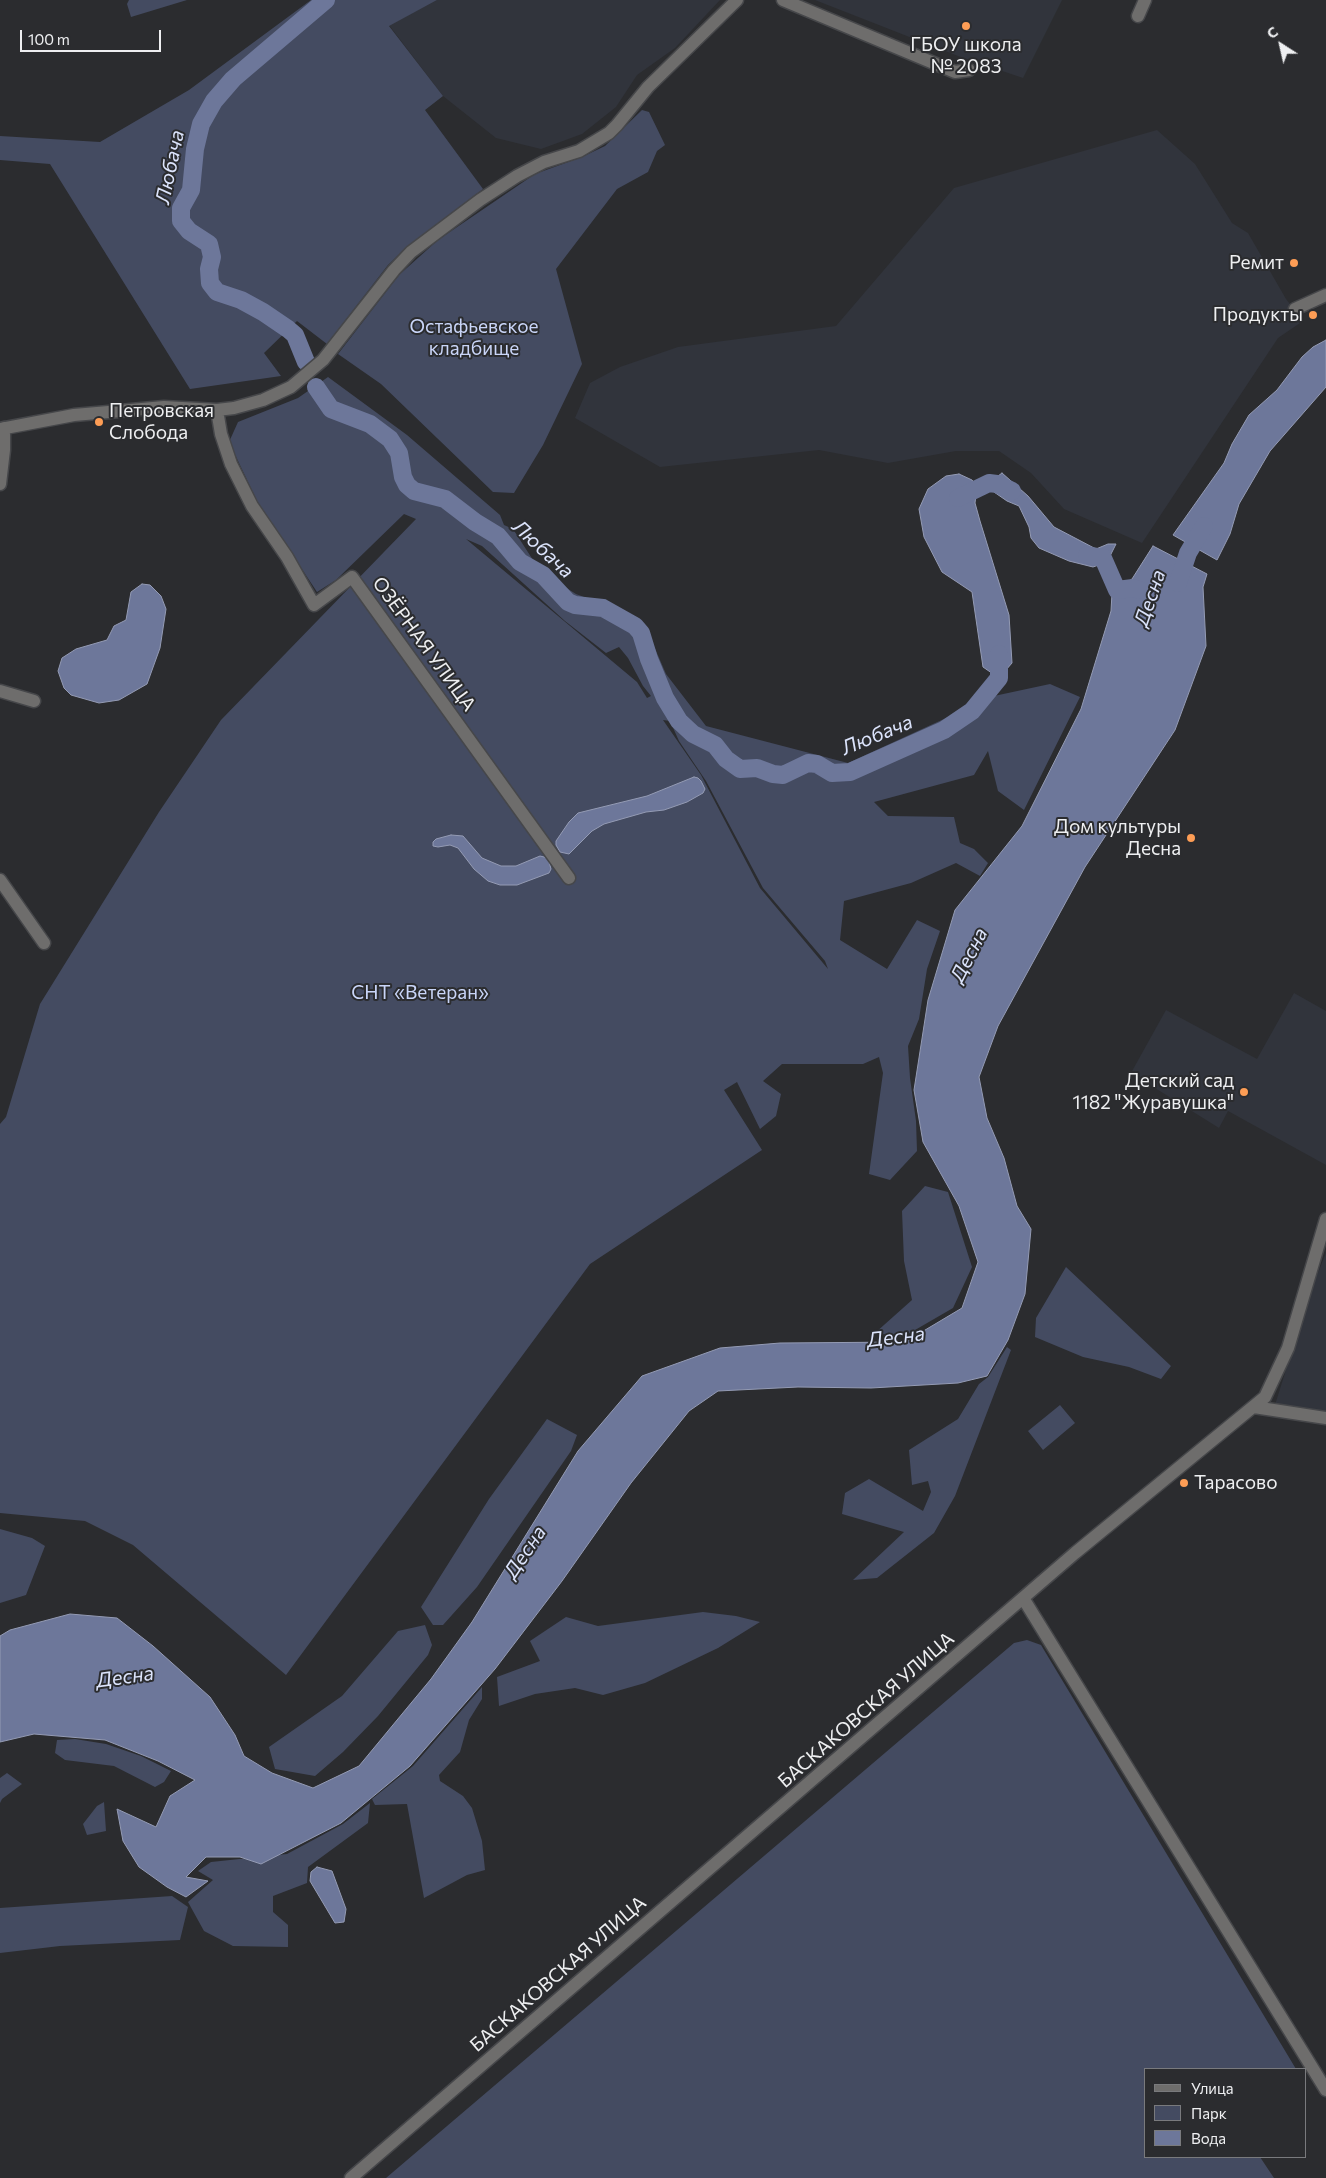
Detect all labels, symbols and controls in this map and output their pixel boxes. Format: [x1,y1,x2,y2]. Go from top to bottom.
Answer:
scale bar [22,20,164,52]
marker: ГБОУ школа № 2083 [960,20,972,32]
north arrow [1256,20,1306,70]
text: С [1263,23,1281,42]
text: 100 m [28,30,70,48]
place label: ГБОУ школа № 2083 [910,34,1022,78]
water label: Любача [150,128,190,206]
place label: Ремит [1229,252,1284,274]
marker: Ремит [1288,257,1300,269]
place label: Продукты [1213,304,1303,326]
marker: Продукты [1307,309,1319,321]
park label: Остафьевское кладбище [409,316,539,360]
place label: Петровская Слобода [109,400,214,444]
marker: Петровская Слобода [93,416,105,428]
water label: Любача [507,515,579,583]
water label: Десна [1129,567,1171,629]
street label: ОЗЁРНАЯ УЛИЦА [368,572,480,716]
water label: Любача [838,710,916,760]
place label: Дом культуры Десна [1054,816,1181,860]
marker: Дом культуры Десна [1185,832,1197,844]
water label: Десна [945,924,993,986]
park label: СНТ «Ветеран» [351,982,489,1004]
place label: Детский сад 1182 "Журавушка" [1073,1070,1234,1114]
marker: Детский сад 1182 "Журавушка" [1238,1086,1250,1098]
water label: Десна [866,1322,926,1352]
place label: Тарасово [1194,1472,1278,1494]
marker: Тарасово [1178,1477,1190,1489]
water label: Десна [499,1521,551,1583]
street label: БАСКАКОВСКАЯ УЛИЦА [773,1627,959,1793]
water label: Десна [95,1661,155,1693]
street label: БАСКАКОВСКАЯ УЛИЦА [465,1891,651,2057]
legend [1144,2068,1306,2158]
text: Улица [1191,2079,1233,2097]
text: Парк [1191,2104,1227,2122]
text: Вода [1191,2129,1226,2147]

